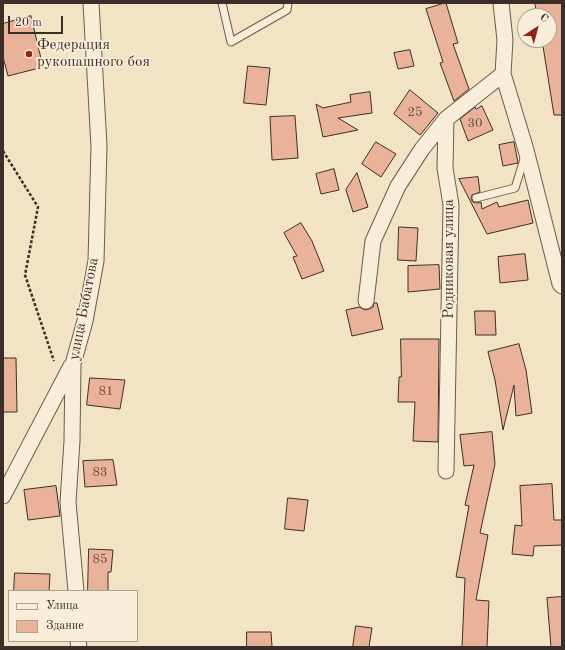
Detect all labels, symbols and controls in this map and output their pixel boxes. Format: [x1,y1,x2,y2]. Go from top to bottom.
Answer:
scale bar [10,8,65,34]
north arrow [517,8,557,48]
text: С [538,12,550,25]
text: 20 m [15,17,42,29]
place label: Федерация рукопашного боя [37,36,150,71]
marker: Федерация рукопашного боя [24,49,34,59]
house number: 25 [407,105,423,121]
house number: 30 [467,116,483,132]
street label: Родниковая улица [440,199,458,319]
street label: улица Бабатова [65,256,103,362]
house number: 81 [98,384,114,400]
house number: 83 [92,465,108,481]
house number: 85 [92,552,108,568]
legend [8,590,138,642]
text: Улица [46,600,79,612]
text: Здание [46,620,84,632]

